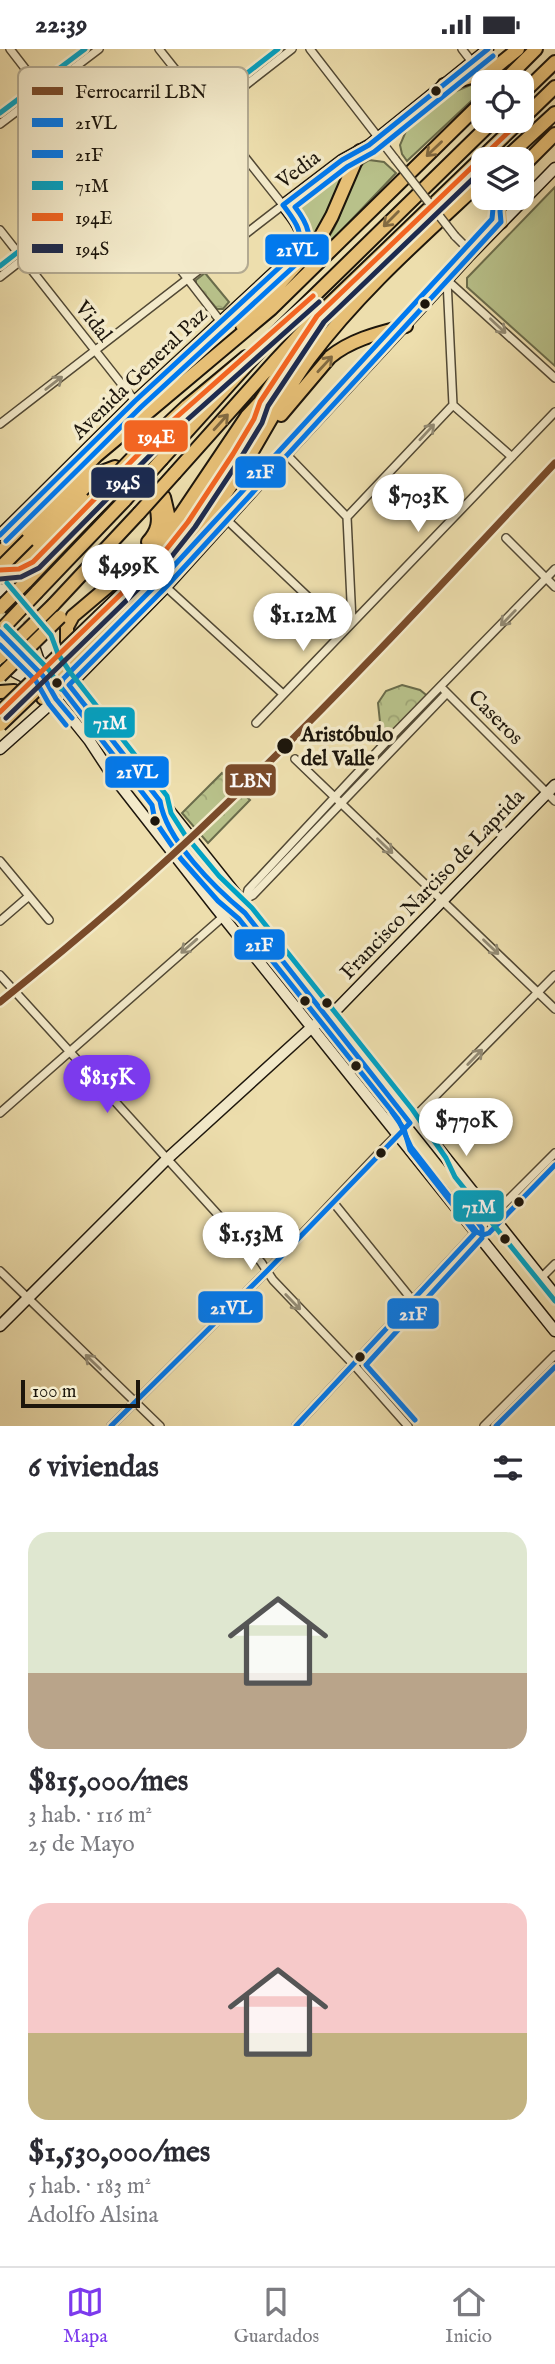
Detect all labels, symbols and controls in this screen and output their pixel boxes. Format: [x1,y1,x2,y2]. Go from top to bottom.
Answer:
text: 22:39 [35,8,87,41]
legend [18,67,248,273]
map controls [471,70,534,210]
button: locate [471,70,534,133]
text: Ferrocarril LBN [75,81,207,105]
unlabelled marker [429,84,443,98]
text: 21VL [75,112,117,136]
one-way arrow [426,140,443,157]
text: 21F [75,144,103,168]
street label: Vedia [271,144,327,196]
button: layers [471,147,534,210]
text: 71M [75,175,109,199]
text: 194E [75,207,113,231]
one-way arrow [383,210,400,227]
line badge: 21VL [264,233,330,266]
text: 194S [75,238,109,262]
text: 21VL [276,239,318,263]
street label: Vidal [68,295,118,348]
unlabelled marker [418,297,432,311]
street label: Avenida General Paz [65,302,214,447]
one-way arrow [489,318,507,334]
one-way arrow [316,356,333,373]
one-way arrow [44,375,63,390]
one-way arrow [213,413,229,431]
line badge: 194E [123,419,189,453]
one-way arrow [419,424,436,441]
text: 194E [137,426,175,450]
line badge: 21F [234,455,287,489]
text: 21F [246,461,275,485]
line badge: 194S [90,466,156,499]
text: 194S [106,472,140,496]
pin: $703K [369,475,467,534]
text: $703K [388,482,448,511]
pin: $499K [79,545,177,604]
text: $499K [98,552,158,581]
pin: $1.12M [246,593,360,653]
text: $1.12M [269,601,337,630]
one-way arrow [499,609,516,626]
unlabelled marker [50,676,64,690]
street label: Caseros [462,685,528,751]
line badge: 71M [83,706,136,739]
text: 71M [93,712,127,736]
place label: Aristóbulo del Valle [300,722,394,773]
marker: Aristóbulo del Valle [275,736,295,756]
line badge: 21VL [104,755,170,789]
text: 21VL [116,761,158,785]
line badge: LBN [224,763,277,797]
text: LBN [230,770,273,794]
street label: Francisco Narciso de Laprida [335,783,532,986]
unlabelled marker [148,814,162,828]
one-way arrow [376,837,393,854]
line badge: 21F [233,928,286,961]
text: 21F [245,934,274,958]
one-way arrow [181,938,199,954]
one-way arrow [482,939,499,956]
unlabelled marker [298,994,312,1008]
unlabelled marker [320,996,334,1010]
one-way arrow [467,1049,484,1066]
pin: $815K [58,1055,156,1115]
unlabelled marker [349,1059,363,1073]
text: $815K [79,1063,135,1092]
pin: $770K [417,1099,515,1158]
text: $770K [435,1106,497,1135]
unlabelled marker [374,1146,388,1160]
line badge: 71M [452,1189,505,1223]
unlabelled marker [512,1195,526,1209]
text: 71M [462,1196,496,1220]
pin: $1.53M [194,1213,308,1272]
text: $1.53M [219,1220,283,1249]
unlabelled marker [498,1232,512,1246]
line badge: 21VL [197,1290,264,1324]
one-way arrow [285,1293,302,1310]
text: 21VL [210,1297,252,1321]
line badge: 21F [386,1297,440,1330]
text: 21F [399,1303,428,1327]
unlabelled marker [353,1350,367,1364]
one-way arrow [85,1353,102,1370]
scale bar [21,1377,140,1409]
text: 100 m [32,1380,76,1404]
text: 6 viviendas [28,1449,159,1487]
icon: filters [489,1449,527,1487]
icon: home [215,1578,341,1704]
text: $815,000/mes [28,1763,188,1801]
text: 3 hab. · 116 m² [28,1801,152,1830]
text: 25 de Mayo [28,1830,135,1859]
icon: home [215,1949,341,2075]
text: $1,530,000/mes [28,2134,210,2172]
text: 5 hab. · 183 m² [28,2172,151,2201]
text: Adolfo Alsina [28,2201,158,2230]
tab: Mapa [63,2283,108,2349]
tab: Guardados [234,2283,319,2349]
tab: Inicio [445,2283,492,2349]

